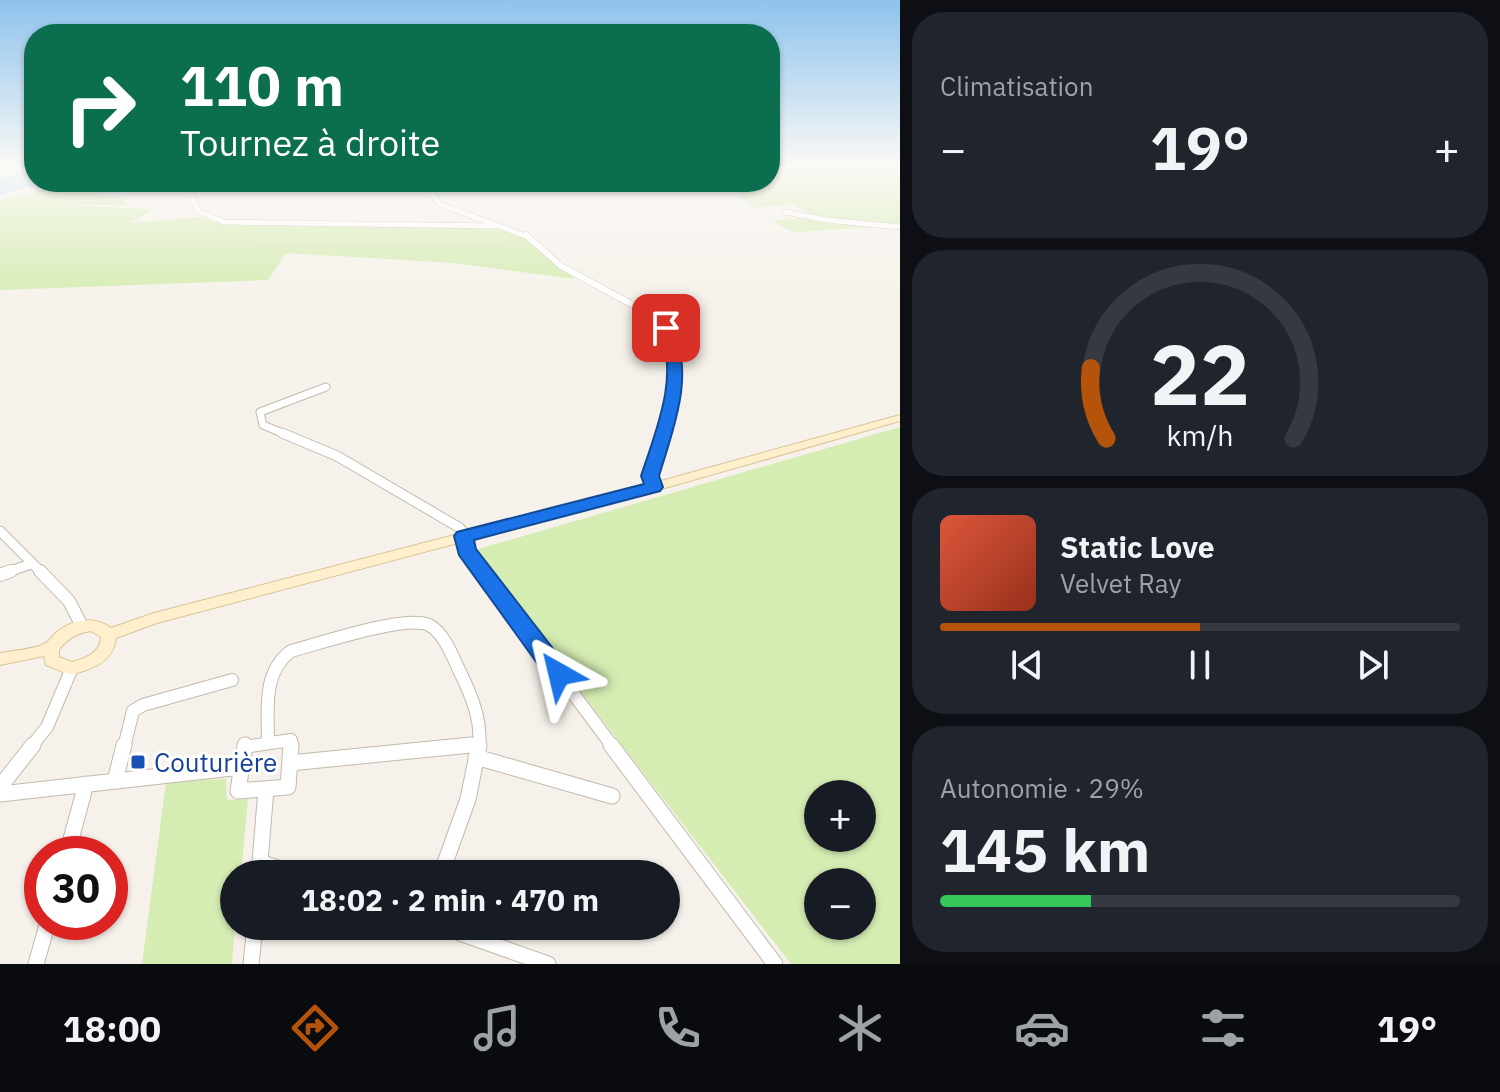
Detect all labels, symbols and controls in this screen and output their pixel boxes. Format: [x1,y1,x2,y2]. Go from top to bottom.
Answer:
text: 110 m [180,49,344,121]
icon: right [48,56,152,160]
text: Climatisation [940,69,1093,103]
text: 19° [1150,108,1250,187]
text: Tournez à droite [180,119,440,166]
text: − [940,120,966,177]
text: + [1434,120,1460,177]
pin [632,294,700,362]
icon: arrive [644,306,688,350]
text: 22 [1150,320,1250,428]
text: km/h [1166,417,1234,454]
text: Static Love [1060,527,1215,566]
text: Velvet Ray [1060,566,1181,600]
position arrow [517,632,601,716]
icon: previous [1005,643,1049,687]
icon: pause [1178,643,1222,687]
icon: next [1351,643,1395,687]
place label: Couturière [154,745,277,779]
marker: Couturière [129,753,147,771]
text: Autonomie · 29% [940,771,1144,805]
map controls [804,780,876,940]
button: + [804,780,876,852]
text: 145 km [940,810,1150,889]
speed limit sign: 30 [24,836,128,940]
button: − [804,868,876,940]
text: 18:02 · 2 min · 470 m [301,880,599,919]
icon: directions [287,1000,343,1056]
icon: music [469,1000,525,1056]
icon: phone [650,1000,706,1056]
icon: climate [832,1000,888,1056]
icon: car [1014,1000,1070,1056]
icon: filters [1195,1000,1251,1056]
text: 18:00 [63,1005,161,1052]
text: 19° [1377,1005,1437,1052]

